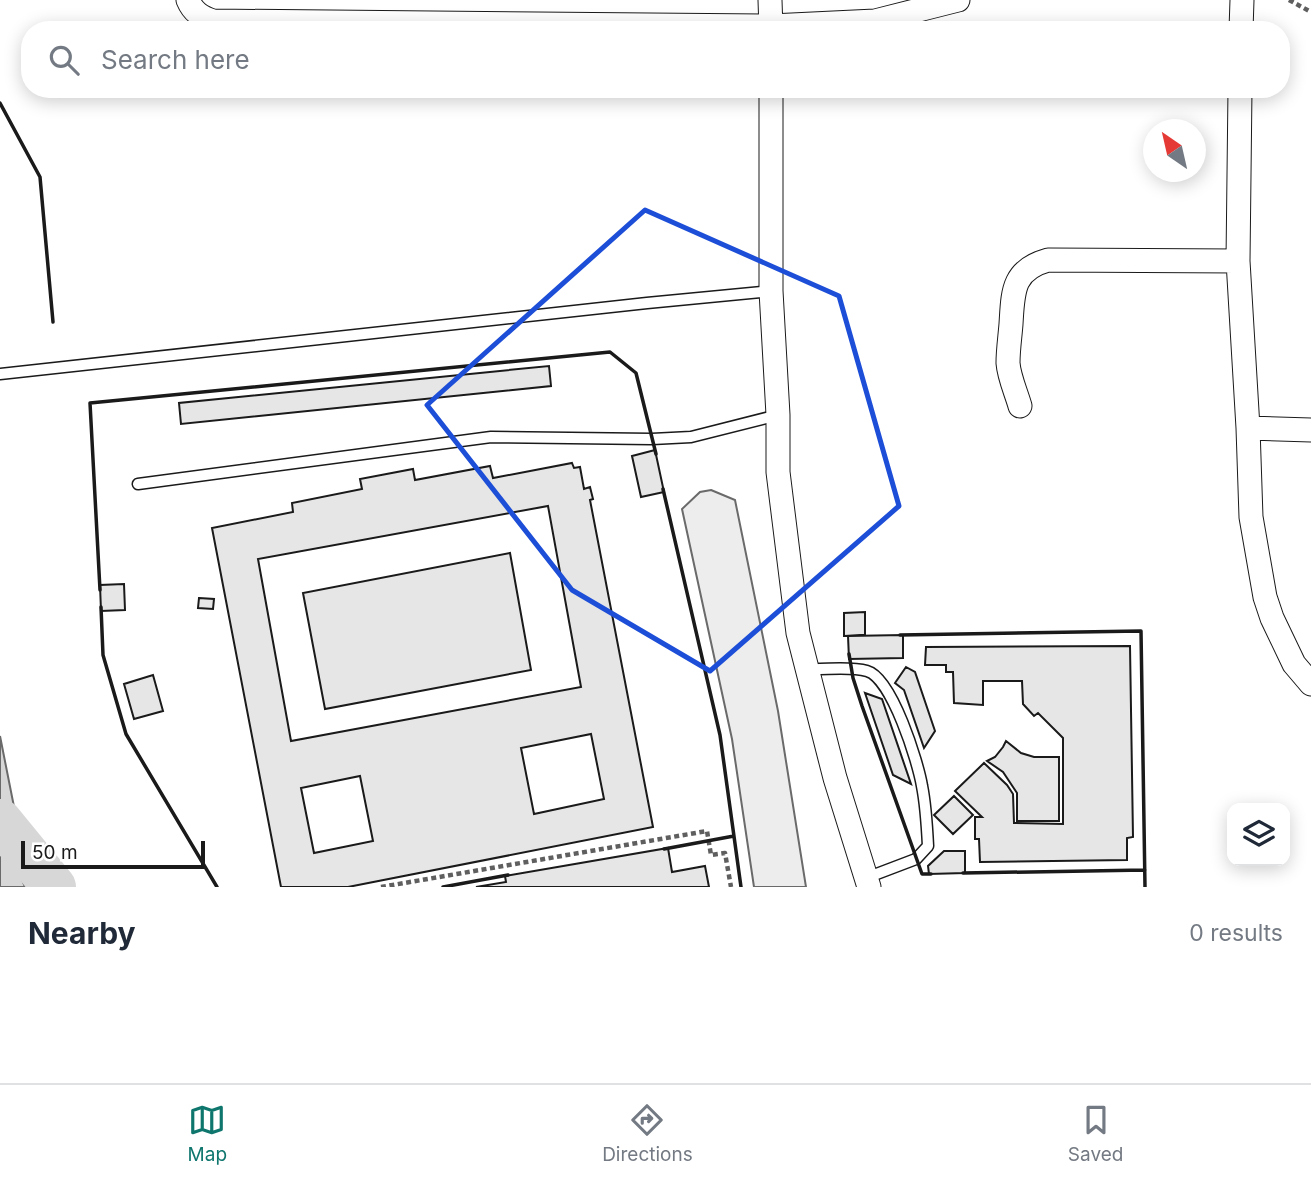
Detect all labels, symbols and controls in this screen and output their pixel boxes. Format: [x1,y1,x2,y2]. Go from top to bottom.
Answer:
search box [21,21,1290,98]
icon: search [45,41,83,79]
text: Search here [101,44,250,75]
north arrow [1143,119,1206,182]
map controls [1227,803,1290,866]
button: layers [1227,803,1290,866]
scale bar [21,838,205,870]
text: 50 m [32,841,78,864]
text: Nearby [28,915,136,951]
text: 0 results [1189,919,1283,947]
tab: Map [188,1101,227,1166]
tab: Directions [602,1101,693,1166]
tab: Saved [1068,1101,1123,1166]

